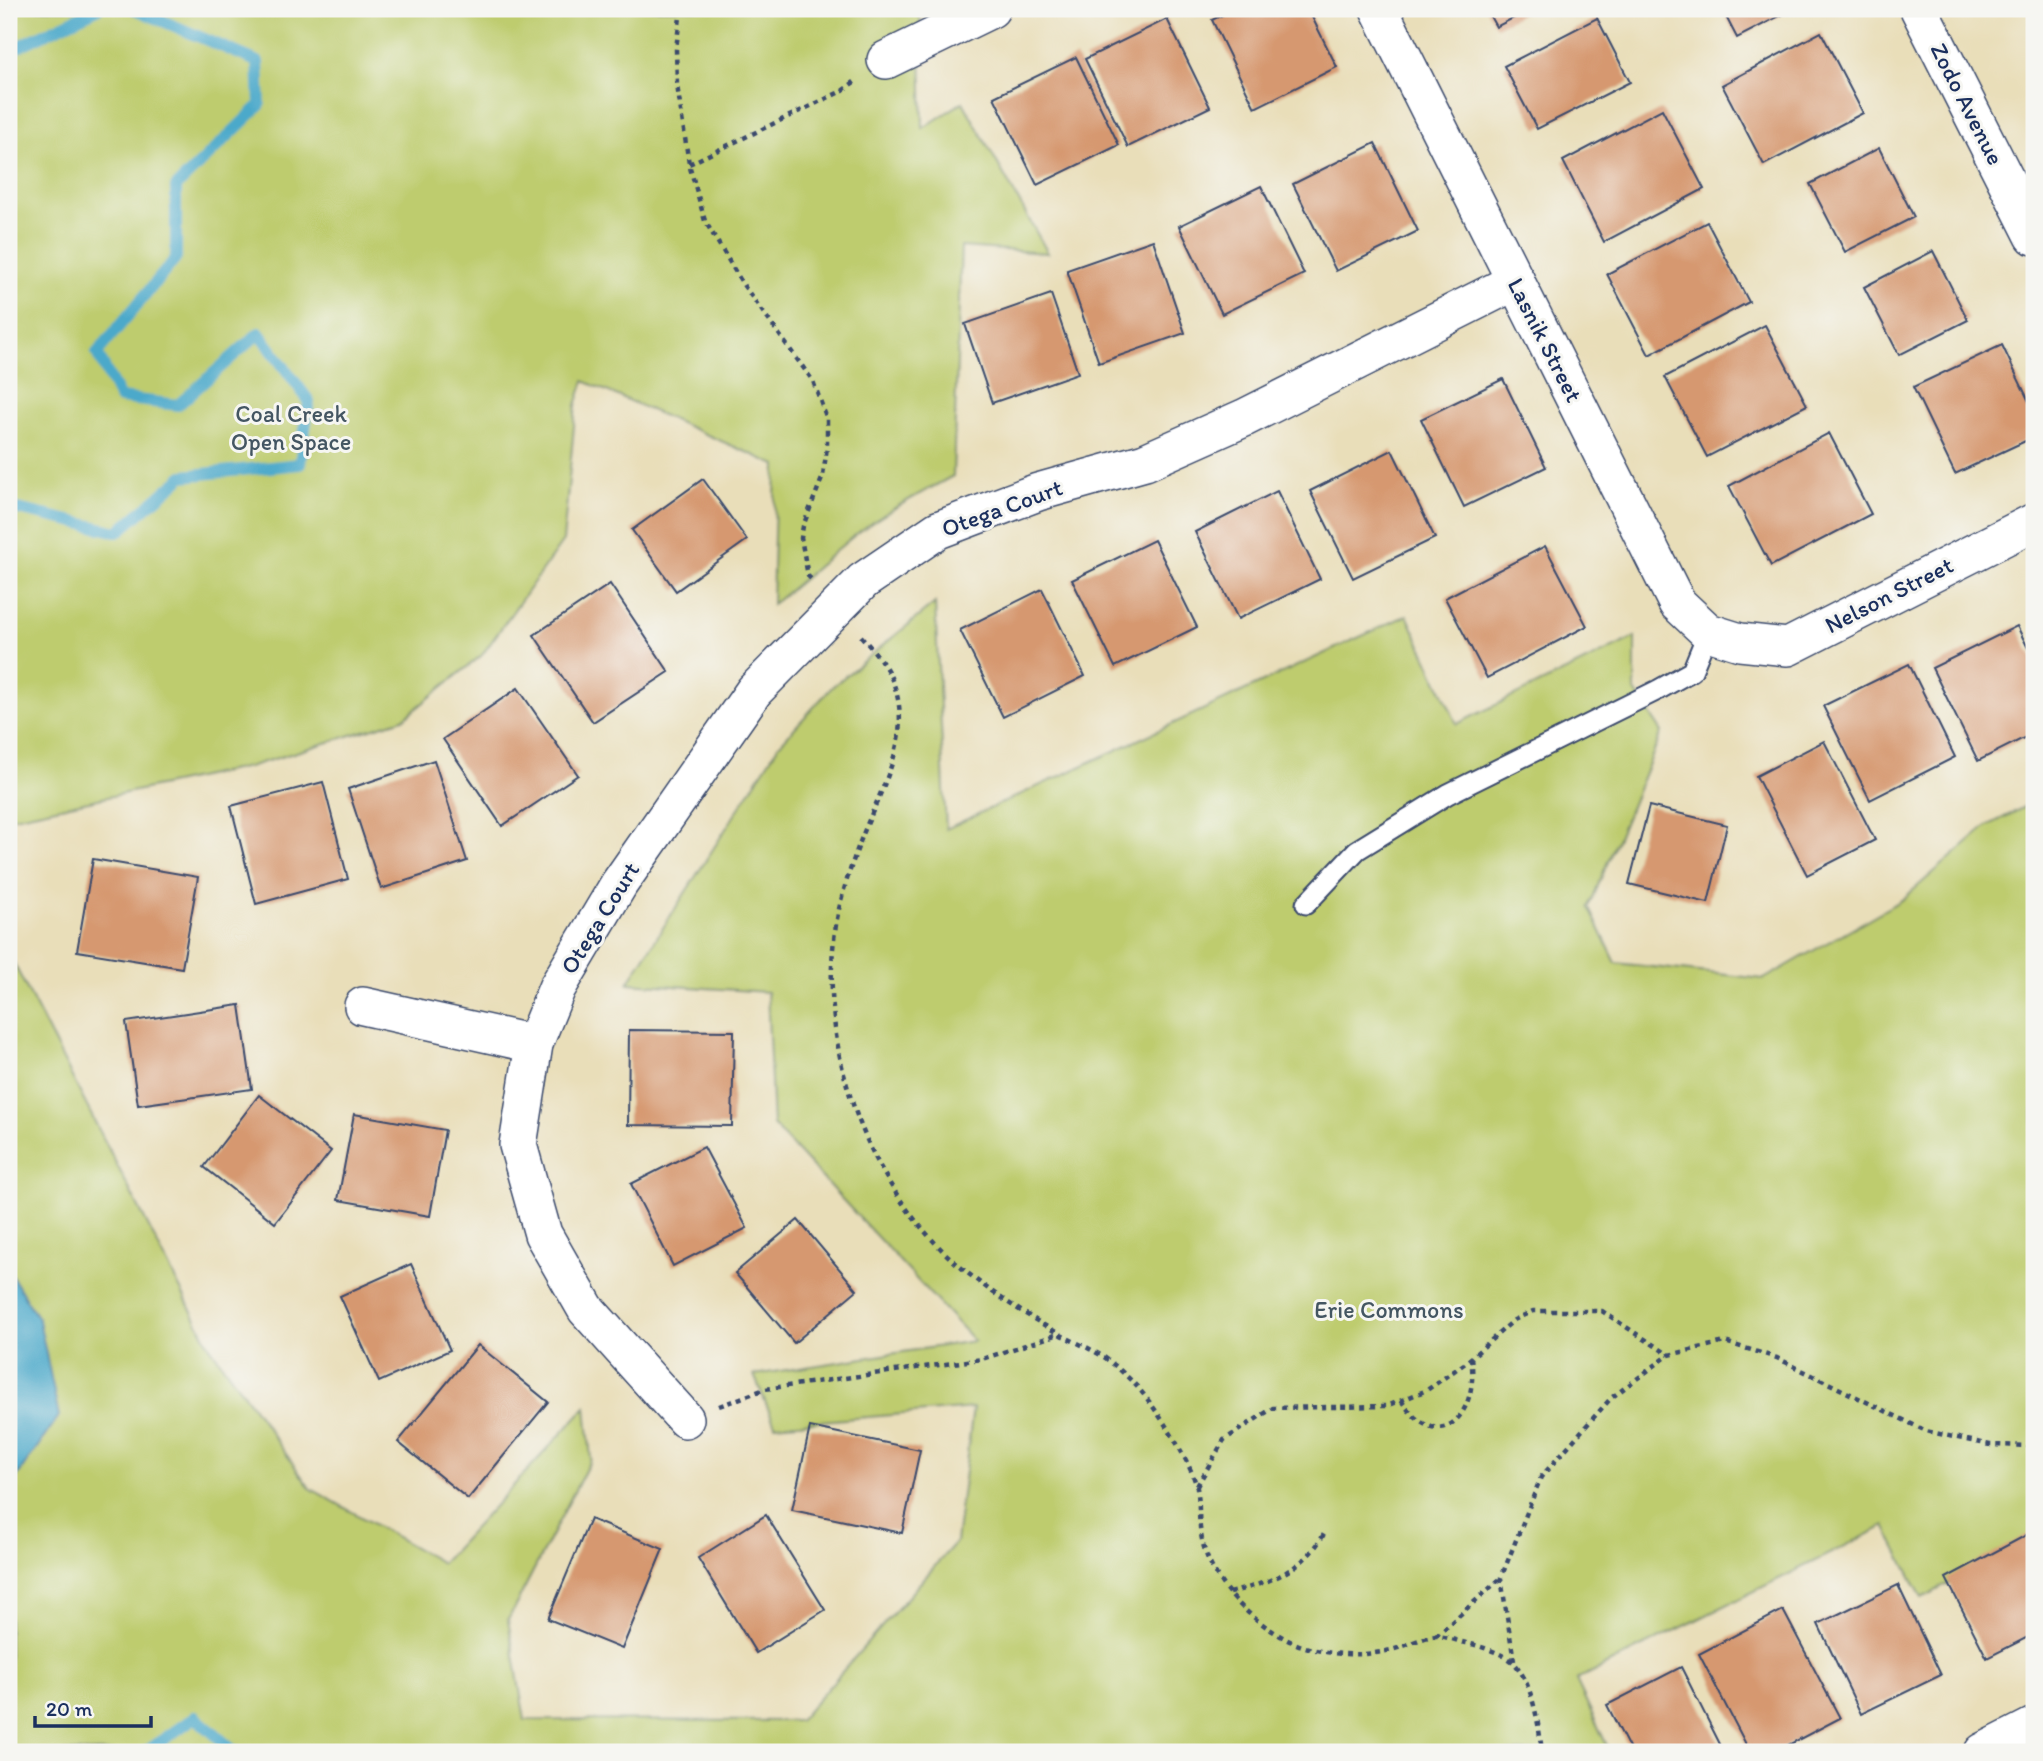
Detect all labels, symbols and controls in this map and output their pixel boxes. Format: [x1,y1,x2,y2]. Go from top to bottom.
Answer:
street label: Zodo Avenue [1924,38,2011,170]
street label: Lasnik Street [1502,273,1589,407]
park label: Coal Creek Open Space [231,399,351,456]
street label: Otega Court [937,472,1066,543]
street label: Nelson Street [1820,550,1958,639]
street label: Otega Court [554,856,645,979]
park label: Erie Commons [1314,1295,1464,1324]
scale bar [35,1684,150,1728]
text: 20 m [46,1696,93,1721]

